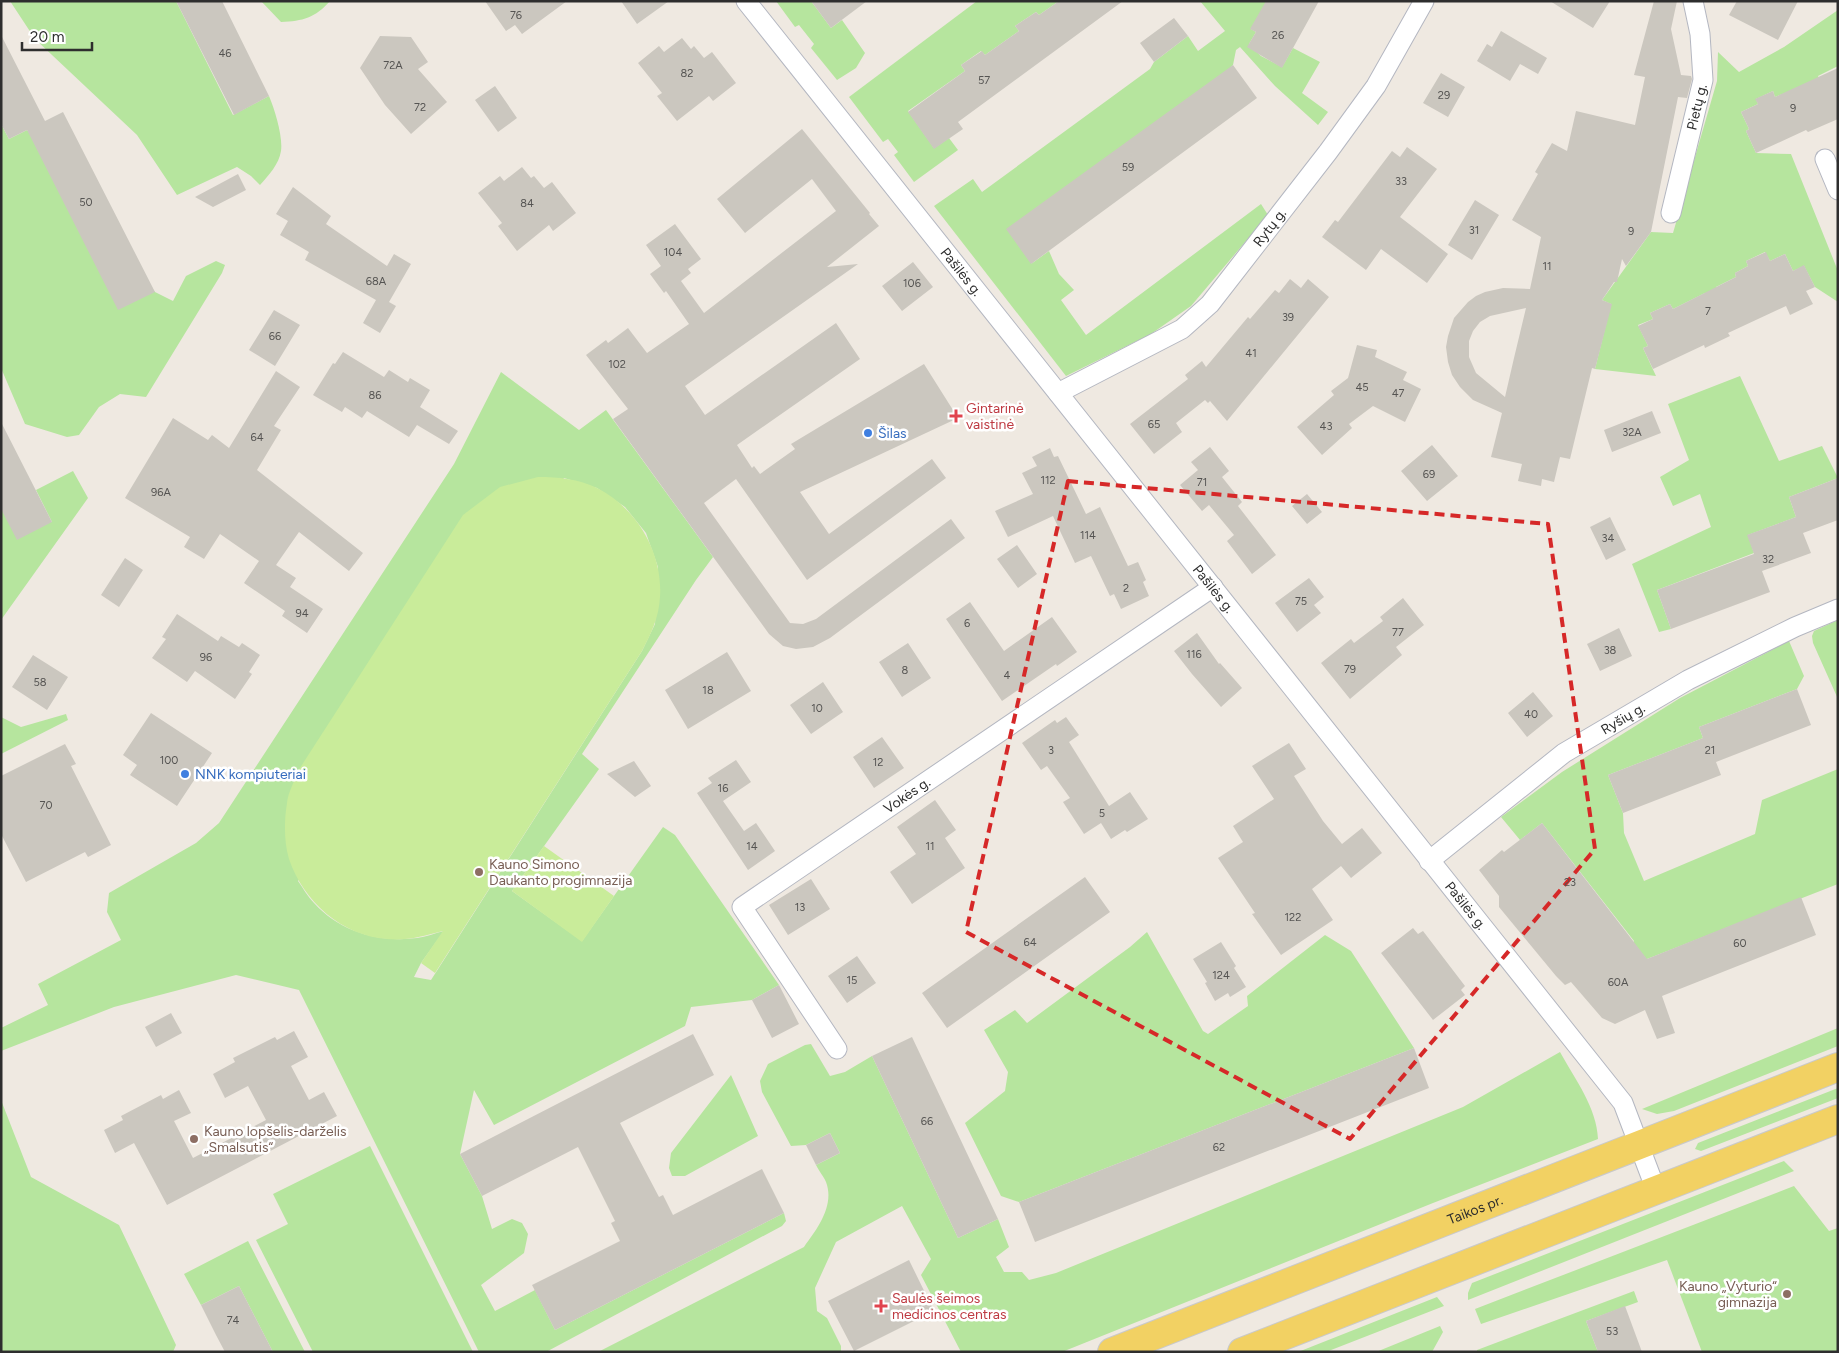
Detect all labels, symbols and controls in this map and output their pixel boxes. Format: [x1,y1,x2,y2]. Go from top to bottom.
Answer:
house number: 76 [510,9,522,22]
scale bar [22,20,92,52]
text: 20 m [30,28,64,46]
house number: 26 [1272,29,1284,42]
house number: 46 [218,47,232,60]
house number: 72A [383,59,403,72]
house number: 82 [681,67,693,80]
house number: 57 [978,74,990,87]
street label: Pietų g. [1683,82,1710,132]
house number: 29 [1438,89,1450,102]
house number: 72 [414,101,426,114]
house number: 9 [1790,102,1796,115]
house number: 59 [1122,161,1134,174]
house number: 33 [1395,175,1407,188]
house number: 50 [79,196,93,209]
house number: 84 [520,197,534,210]
street label: Rytų g. [1249,205,1290,250]
house number: 31 [1469,224,1479,237]
house number: 9 [1628,225,1634,238]
street label: Pašilės g. [937,244,986,299]
house number: 104 [664,246,682,259]
house number: 11 [1542,260,1552,273]
house number: 68A [366,275,387,288]
house number: 106 [903,277,921,290]
house number: 7 [1705,305,1711,318]
house number: 39 [1282,311,1294,324]
house number: 66 [269,330,281,343]
house number: 41 [1245,347,1257,360]
house number: 102 [608,358,626,371]
house number: 45 [1355,381,1369,394]
house number: 47 [1392,387,1404,400]
house number: 86 [369,389,381,402]
place label: Gintarinė vaistinė [966,400,1024,433]
marker: Gintarinė vaistinė [950,410,962,422]
house number: 65 [1148,418,1160,431]
house number: 43 [1320,420,1332,433]
place label: Šilas [878,425,907,442]
house number: 32A [1622,426,1642,439]
marker: Šilas [862,427,874,439]
house number: 64 [250,431,264,444]
house number: 69 [1423,468,1435,481]
house number: 112 [1040,474,1056,487]
house number: 71 [1197,476,1207,489]
house number: 96A [151,486,171,499]
house number: 114 [1080,529,1096,542]
house number: 34 [1602,532,1615,545]
house number: 32 [1762,553,1774,566]
street label: Pašilės g. [1189,561,1238,616]
house number: 2 [1123,582,1129,595]
house number: 75 [1295,595,1307,608]
house number: 94 [295,607,309,620]
house number: 6 [964,617,970,630]
house number: 77 [1392,626,1404,639]
house number: 38 [1604,644,1617,657]
house number: 116 [1186,648,1202,661]
house number: 96 [200,651,212,664]
house number: 79 [1344,663,1356,676]
house number: 8 [902,664,909,677]
house number: 4 [1004,669,1011,682]
house number: 58 [33,676,47,689]
house number: 18 [702,684,714,697]
street label: Ryšių g. [1598,699,1648,738]
house number: 10 [811,702,823,715]
house number: 40 [1524,708,1538,721]
house number: 3 [1048,744,1054,757]
house number: 21 [1705,744,1715,757]
house number: 100 [160,754,178,767]
house number: 12 [873,756,883,769]
place label: NNK kompiuteriai [195,766,306,783]
marker: NNK kompiuteriai [179,768,191,780]
street label: Vokės g. [880,773,933,817]
house number: 16 [718,782,728,795]
house number: 70 [40,799,52,812]
house number: 5 [1099,807,1105,820]
house number: 14 [746,840,758,853]
house number: 11 [925,840,935,853]
place label: Kauno Simono Daukanto progimnazija [489,856,633,889]
marker: Kauno Simono Daukanto progimnazija [473,866,485,878]
house number: 23 [1564,876,1576,889]
street label: Pašilės g. [1441,878,1490,933]
house number: 13 [795,901,805,914]
house number: 122 [1285,911,1301,924]
house number: 64 [1023,936,1037,949]
house number: 60 [1733,937,1747,950]
house number: 124 [1212,969,1230,982]
house number: 15 [847,974,857,987]
house number: 60A [1608,976,1629,989]
house number: 66 [921,1115,933,1128]
place label: Kauno lopšelis-darželis „Smalsutis“ [204,1123,347,1156]
marker: Kauno lopšelis-darželis „Smalsutis“ [188,1133,200,1145]
house number: 62 [1213,1141,1225,1154]
street label: Taikos pr. [1445,1191,1505,1228]
place label: Kauno „Vyturio“ gimnazija [1679,1278,1777,1311]
marker: Kauno „Vyturio“ gimnazija [1781,1288,1793,1300]
place label: Saulės šeimos medicinos centras [892,1290,1006,1323]
marker: Saulės šeimos medicinos centras [874,1299,888,1313]
house number: 74 [227,1314,240,1327]
house number: 53 [1606,1325,1618,1338]

